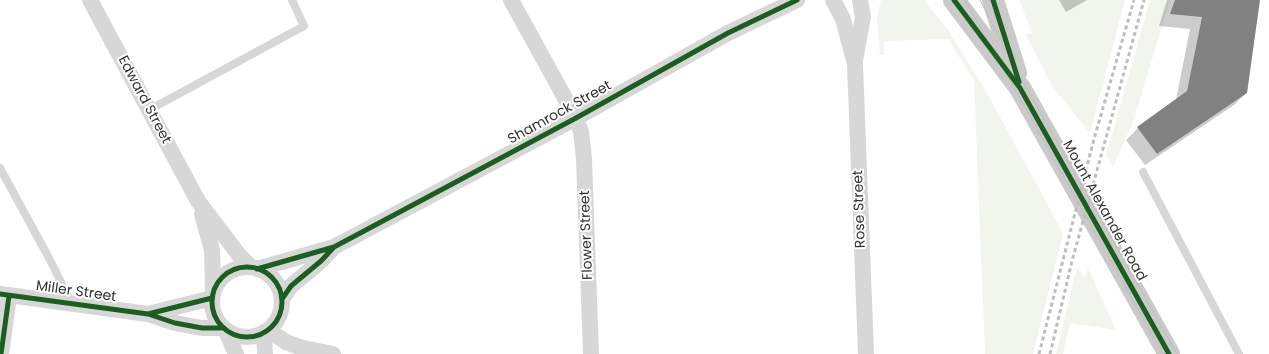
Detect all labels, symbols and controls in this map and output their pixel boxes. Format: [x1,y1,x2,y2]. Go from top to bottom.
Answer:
street label: Edward Street [114,53,174,147]
street label: Shamrock Street [505,78,615,148]
street label: Mount Alexander Road [1058,138,1150,284]
street label: Rose Street [850,170,870,248]
street label: Flower Street [577,190,597,280]
street label: Miller Street [35,278,117,306]

